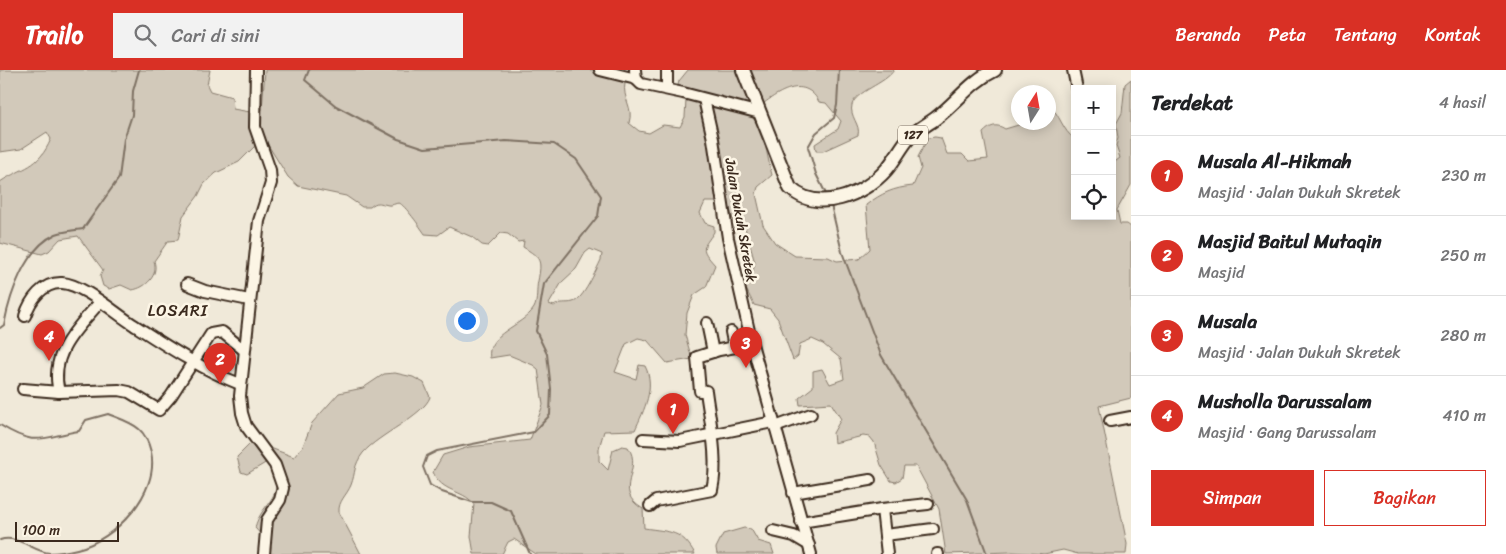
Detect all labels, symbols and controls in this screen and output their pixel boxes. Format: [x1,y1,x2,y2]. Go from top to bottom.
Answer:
search box [113,13,463,58]
text: Trailo [25,14,83,56]
text: Cari di sini [171,19,260,52]
text: Beranda [1175,19,1241,51]
text: Peta [1269,19,1306,51]
text: Tentang [1334,19,1397,51]
text: Kontak [1425,19,1481,51]
icon: search [131,21,159,49]
text: Terdekat [1151,84,1233,122]
north arrow [1011,85,1056,130]
map controls [1071,85,1116,220]
button: + [1071,85,1116,130]
text: 4 hasil [1439,88,1486,117]
road number: 127 [898,126,928,144]
button: − [1071,130,1116,175]
text: Musala Al-Hikmah [1198,145,1351,178]
street label: Jalan Dukuh Skretek [717,155,764,285]
text: 1 [1164,161,1170,190]
text: 230 m [1441,161,1486,190]
button: locate [1071,175,1116,220]
text: Masjid · Jalan Dukuh Skretek [1198,178,1401,207]
text: Masjid Baitul Mutaqin [1198,225,1381,258]
text: 2 [1162,241,1172,270]
text: 250 m [1440,241,1486,270]
text: Masjid [1198,258,1245,287]
district label: LOSARI [148,296,209,325]
text: Musala [1198,305,1257,338]
your location [454,308,480,334]
pin: 4 [33,320,65,361]
text: 3 [1163,321,1171,350]
text: 280 m [1441,321,1486,350]
pin: 3 [730,327,762,368]
text: Masjid · Jalan Dukuh Skretek [1198,338,1401,367]
pin: 2 [204,343,236,384]
text: Musholla Darussalam [1198,385,1372,418]
pin: 1 [657,393,689,434]
text: 4 [1162,401,1172,430]
text: 410 m [1443,401,1486,430]
text: Masjid · Gang Darussalam [1198,418,1376,447]
button: Simpan [1151,470,1314,526]
button: Bagikan [1324,470,1486,526]
text: 100 m [22,518,60,543]
scale bar [15,519,119,542]

